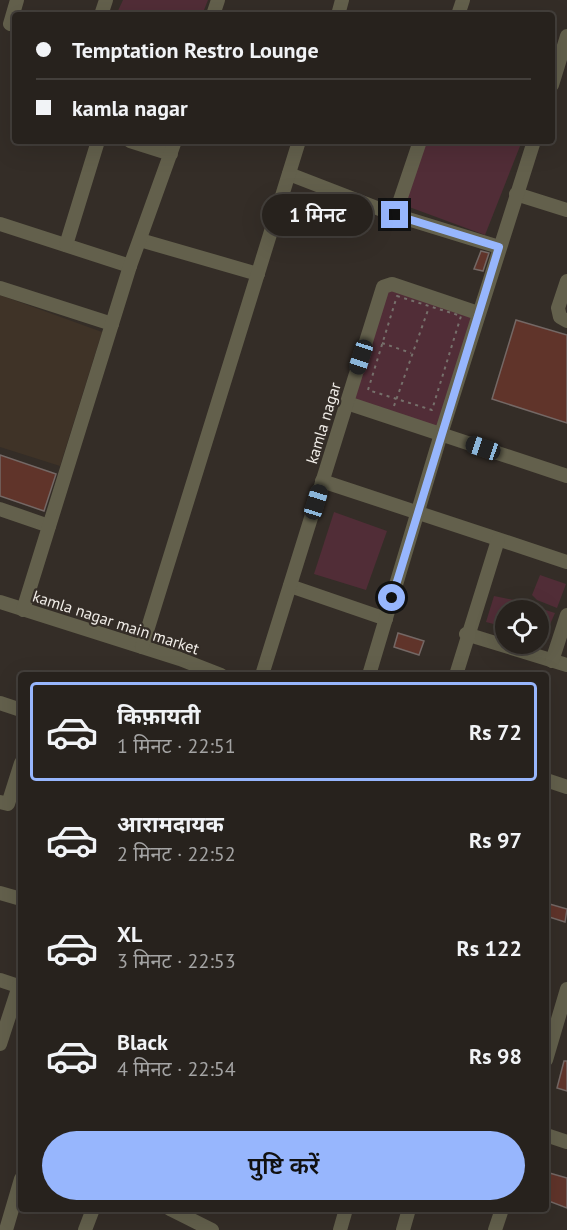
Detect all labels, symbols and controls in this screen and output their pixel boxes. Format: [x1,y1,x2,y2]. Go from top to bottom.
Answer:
text: Temptation Restro Lounge [72,36,319,64]
text: kamla nagar [72,94,188,122]
callout: 1 मिनट [263,194,374,236]
route end [381,201,408,228]
text: 1 मिनट [289,202,346,228]
car [347,337,375,377]
street label: kamla nagar [301,379,345,466]
car [463,434,503,462]
car [302,482,330,522]
route start [378,584,405,611]
street label: kamla nagar main market [30,586,202,659]
map controls [495,600,549,654]
button: locate [495,600,549,654]
text: किफ़ायती [117,702,201,730]
icon: car [45,705,99,759]
text: Rs 72 [469,718,522,746]
text: 1 मिनट · 22:51 [117,733,236,759]
text: आरामदायक [117,810,224,838]
icon: car [45,813,99,867]
text: Rs 97 [469,826,522,854]
text: 2 मिनट · 22:52 [117,841,236,867]
text: XL [117,920,142,948]
icon: car [45,921,99,975]
text: Rs 122 [456,934,522,962]
text: 3 मिनट · 22:53 [117,948,236,974]
text: Black [117,1028,168,1056]
icon: car [45,1029,99,1083]
text: Rs 98 [469,1042,522,1070]
text: 4 मिनट · 22:54 [117,1056,236,1082]
button: पुष्टि करें [42,1131,525,1200]

